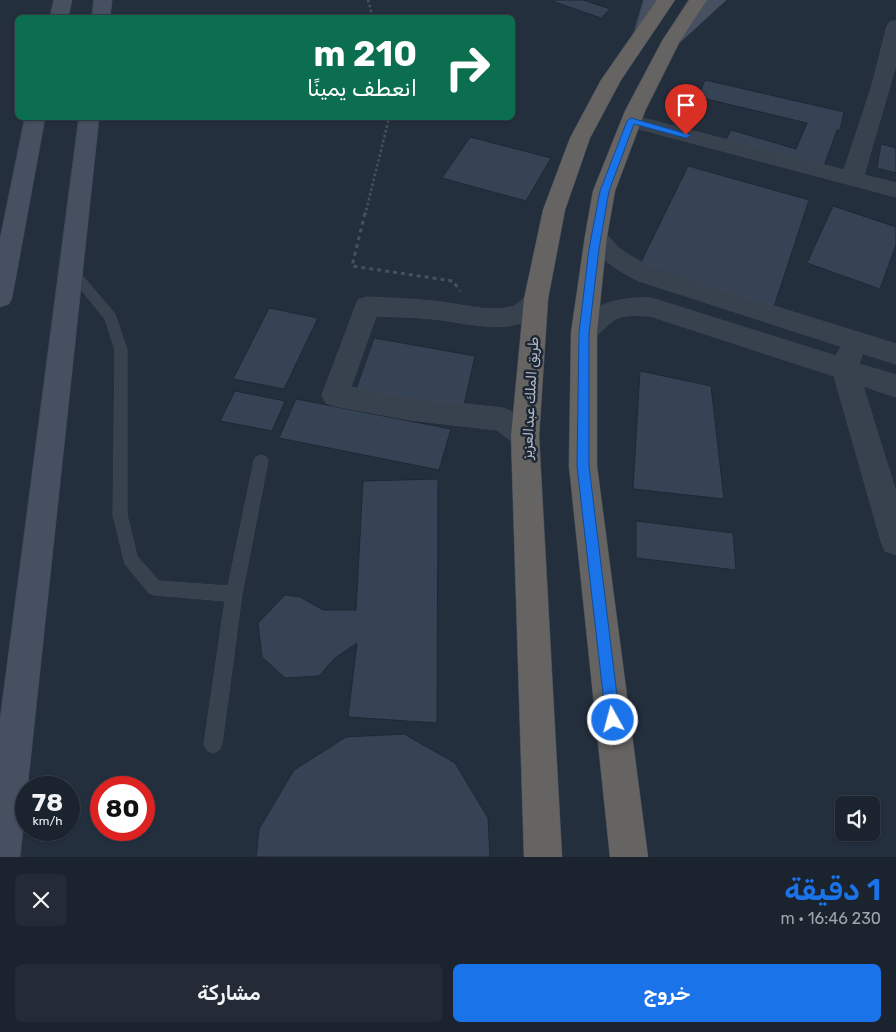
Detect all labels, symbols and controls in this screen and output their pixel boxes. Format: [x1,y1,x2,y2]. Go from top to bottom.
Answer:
text: 210 m [314,33,417,75]
icon: right [435,35,500,100]
text: انعطف يمينًا [307,75,417,102]
pin [665,84,707,135]
icon: arrive [672,91,700,119]
street label: طريق الملك عبدالعزيز [519,336,542,461]
position arrow [586,693,638,745]
speed limit sign: 80 [90,776,155,841]
text: 78 [32,788,63,817]
map controls [835,796,880,841]
button: sound [835,796,880,841]
text: km/h [33,814,62,828]
text: 1 دقيقة [784,872,881,908]
button: close [15,874,67,926]
text: 230 m · 16:46 [780,909,881,928]
button: مشاركة [15,964,443,1022]
button: خروج [453,964,881,1022]

